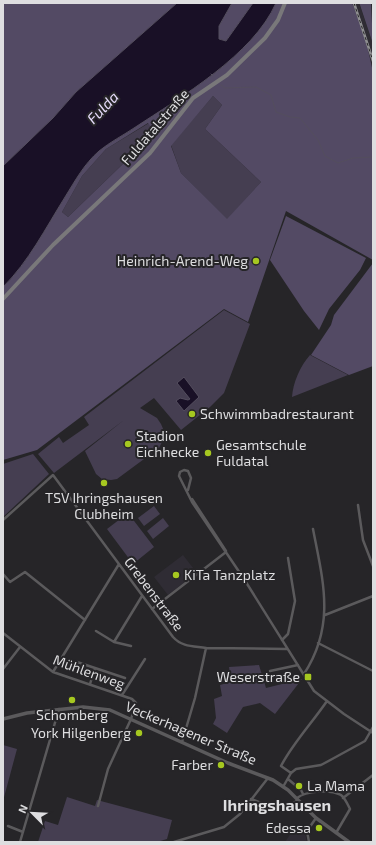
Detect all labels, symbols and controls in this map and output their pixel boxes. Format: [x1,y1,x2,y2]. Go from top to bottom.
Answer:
street label: Fuldatalstraße [117,85,192,168]
water label: Fulda [83,87,122,127]
place label: Heinrich-Arend-Weg [117,252,248,269]
marker: Heinrich-Arend-Weg [251,256,261,266]
place label: Schwimmbadrestaurant [200,405,354,422]
marker: Schwimmbadrestaurant [187,409,197,419]
place label: Stadion Eichhecke [136,427,199,460]
place label: Gesamtschule Fuldatal [216,436,306,469]
marker: Stadion Eichhecke [123,439,133,449]
marker: Gesamtschule Fuldatal [203,448,213,458]
marker: TSV Ihringshausen Clubheim [99,478,109,488]
place label: TSV Ihringshausen Clubheim [45,489,163,522]
street label: Grebenstraße [121,553,188,634]
place label: KiTa Tanzplatz [184,566,275,583]
marker: KiTa Tanzplatz [171,570,181,580]
street label: Mühlenweg [51,651,128,692]
place label: Weserstraße [217,668,300,685]
marker: Weserstraße [303,672,313,682]
marker: Schomberg [67,695,77,705]
street label: Veckerhagener Straße [123,697,259,768]
place label: Schomberg [36,706,108,723]
place label: York Hilgenberg [31,724,131,741]
marker: York Hilgenberg [134,728,144,738]
place label: Farber [171,756,213,773]
marker: Farber [216,760,226,770]
place label: La Mama [307,777,365,794]
marker: La Mama [294,781,304,791]
north arrow [12,793,52,833]
district label: Ihringshausen [223,795,331,814]
text: N [15,802,30,815]
place label: Edessa [266,819,311,836]
marker: Edessa [314,823,324,833]

